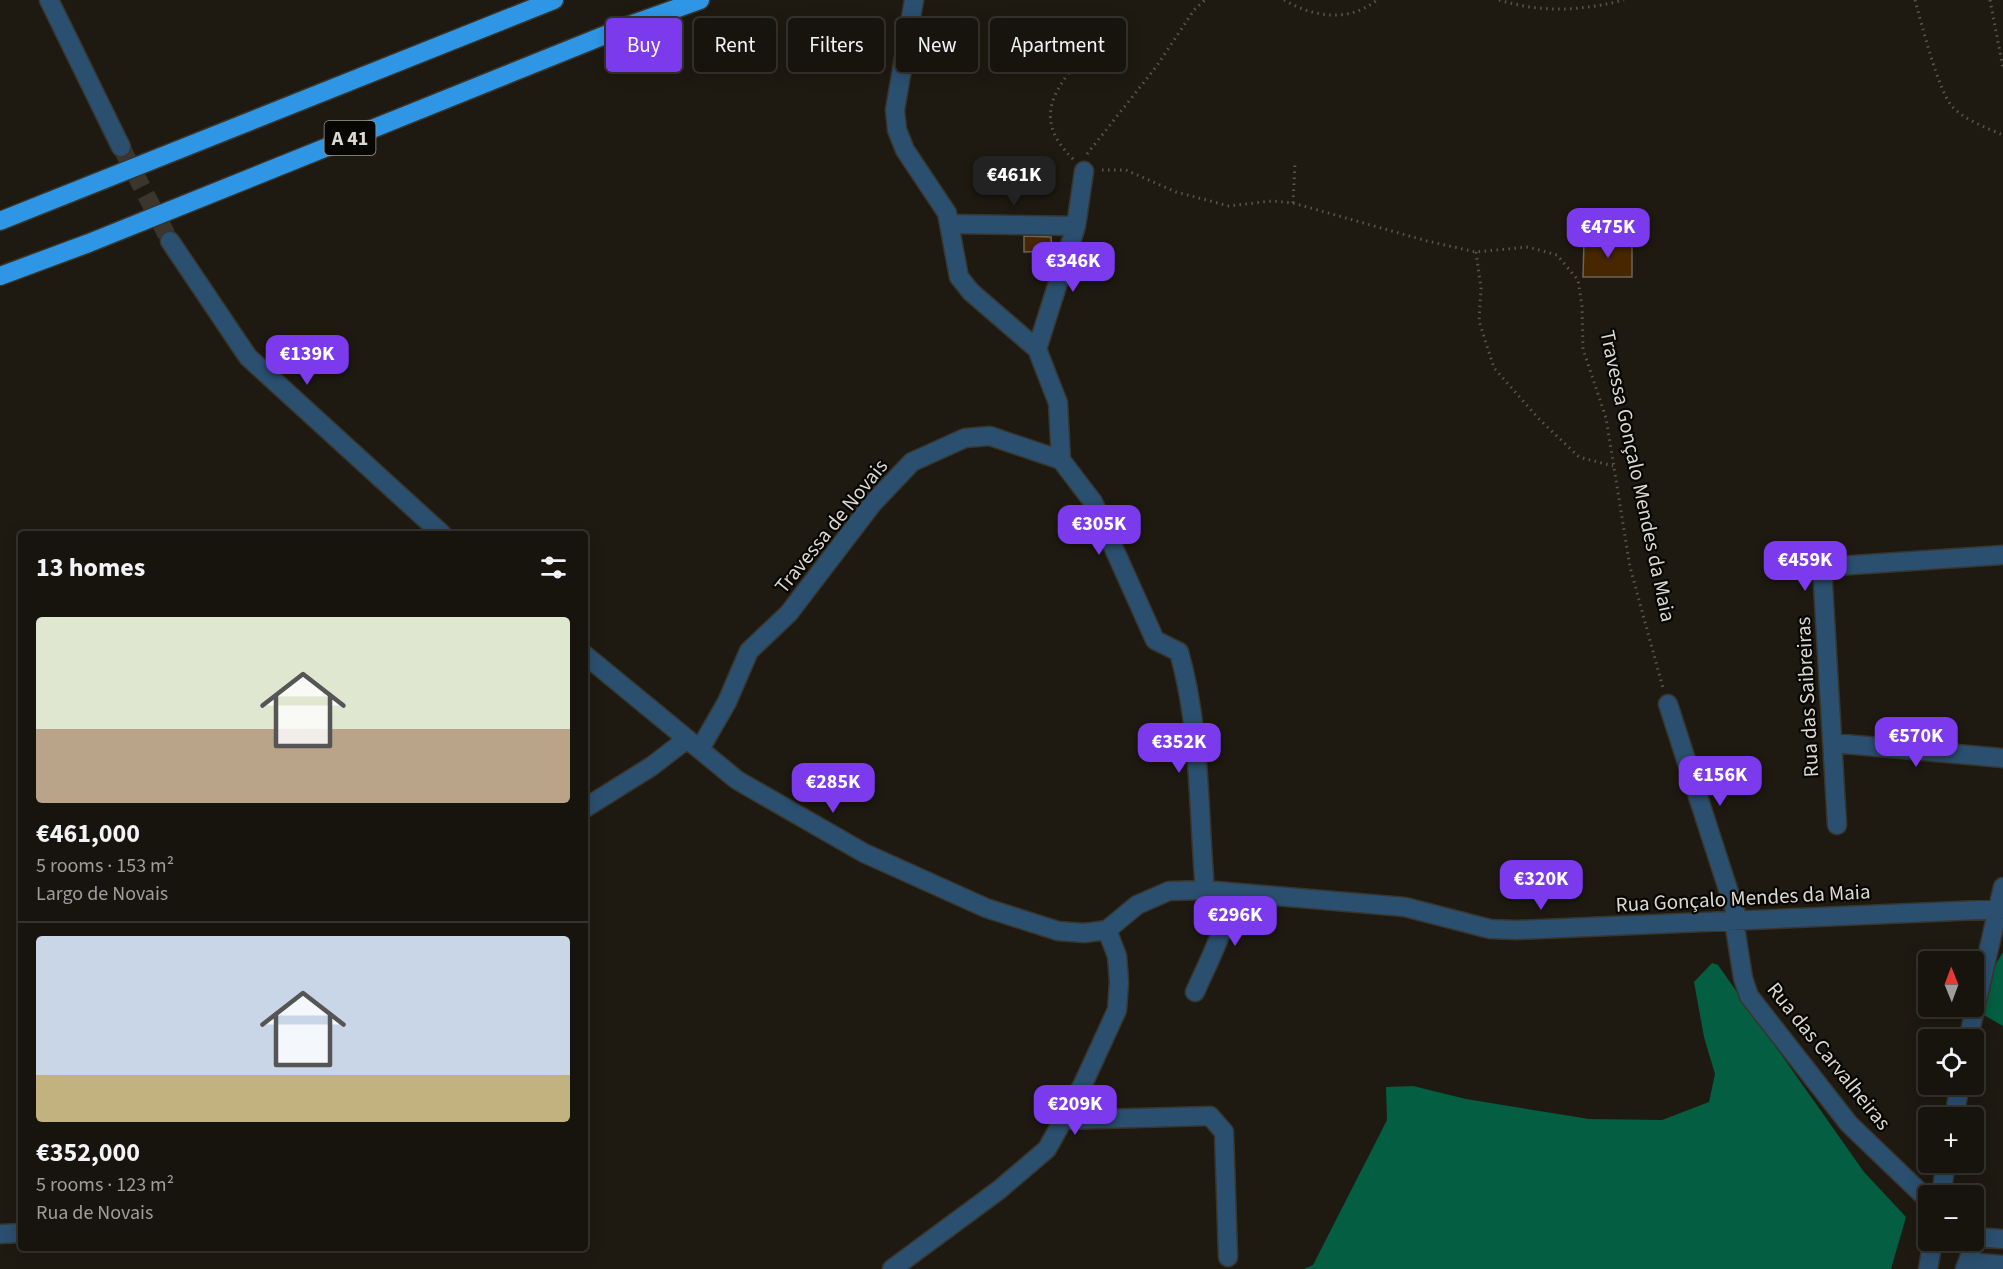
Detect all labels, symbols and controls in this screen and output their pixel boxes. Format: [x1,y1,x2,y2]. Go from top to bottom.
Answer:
chip: Buy [606,18,682,72]
chip: Rent [694,18,776,72]
chip: Filters [788,18,884,72]
chip: New [896,18,978,72]
chip: Apartment [990,18,1126,72]
road number: A 41 [324,121,376,155]
pin: €461K [972,156,1056,207]
text: €461K [987,161,1041,189]
pin: €475K [1566,208,1650,259]
text: €475K [1581,213,1635,241]
pin: €346K [1031,242,1115,293]
text: €346K [1046,247,1100,275]
street label: Travessa Gonçalo Mendes da Maia [1592,328,1684,624]
pin: €139K [265,335,349,386]
text: €139K [280,340,334,368]
street label: Travessa de Novais [767,452,895,600]
pin: €305K [1057,505,1141,556]
text: €305K [1072,510,1126,538]
pin: €459K [1763,541,1847,592]
text: €459K [1778,546,1832,574]
text: 13 homes [36,549,145,586]
icon: filters [537,551,570,584]
street label: Rua das Saibreiras [1788,616,1826,778]
icon: home [249,656,357,764]
pin: €570K [1874,717,1958,768]
text: €570K [1889,722,1943,750]
pin: €352K [1137,723,1221,774]
text: €352K [1152,728,1206,756]
pin: €156K [1678,756,1762,807]
text: €156K [1693,761,1747,789]
pin: €285K [791,763,875,814]
text: €285K [806,768,860,796]
text: €461,000 [36,815,140,852]
text: 5 rooms · 153 m² [36,852,174,880]
pin: €320K [1499,860,1583,911]
text: €320K [1514,865,1568,893]
street label: Rua Gonçalo Mendes da Maia [1615,876,1871,920]
text: Largo de Novais [36,880,168,908]
pin: €296K [1193,896,1277,947]
text: €296K [1208,901,1262,929]
north arrow [1918,951,1984,1017]
map controls [1918,951,1984,1251]
icon: home [249,975,357,1083]
street label: Rua das Carvalheiras [1760,976,1898,1136]
button: locate [1918,1029,1984,1095]
pin: €209K [1033,1085,1117,1136]
text: €209K [1048,1090,1102,1118]
button: + [1918,1107,1984,1173]
text: €352,000 [36,1134,140,1171]
text: 5 rooms · 123 m² [36,1171,174,1199]
button: − [1918,1185,1984,1251]
text: Rua de Novais [36,1199,153,1227]

